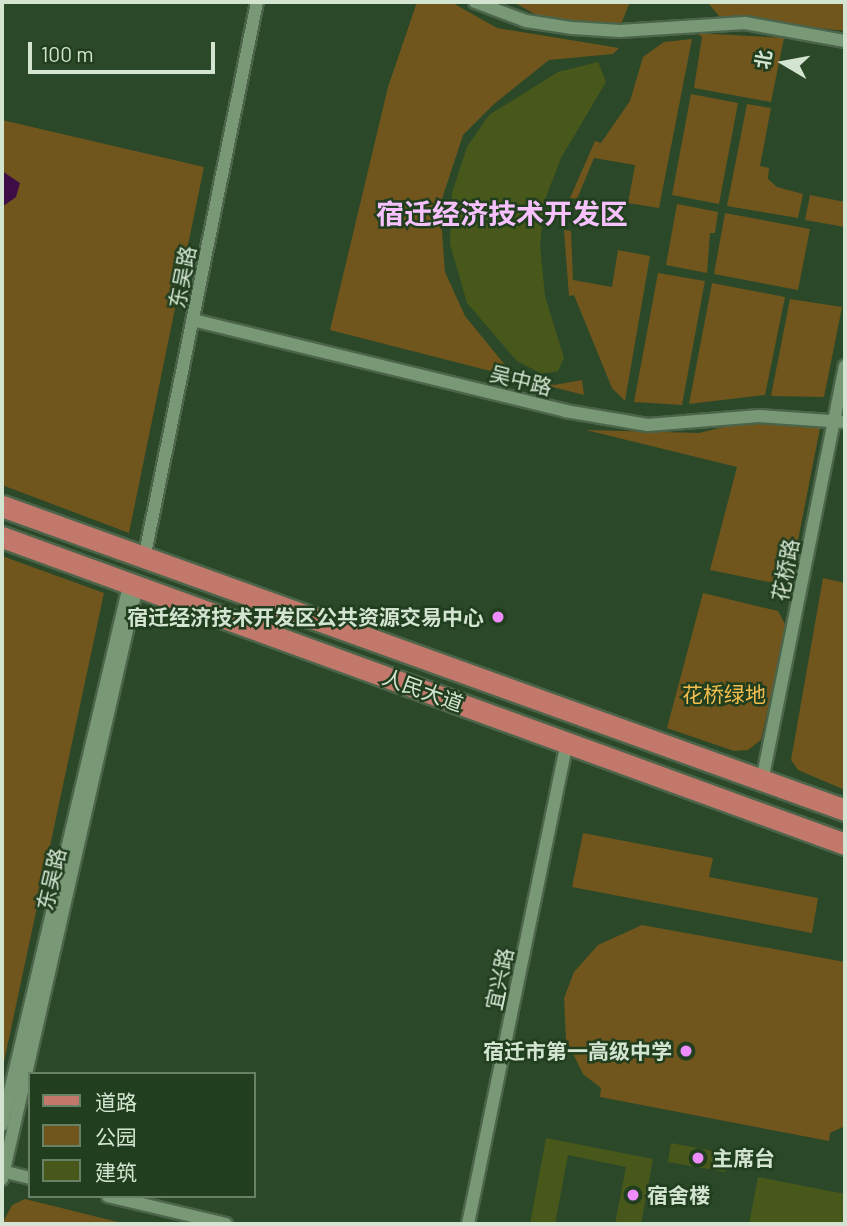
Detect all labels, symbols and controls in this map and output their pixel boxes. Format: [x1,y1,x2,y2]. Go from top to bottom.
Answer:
scale bar [32,28,219,72]
north arrow [749,28,819,98]
text: 100 m [41,41,94,66]
text: 北 [750,48,776,71]
district label: 宿迁经济技术开发区 [376,196,628,230]
street label: 东吴路 [164,244,200,310]
street label: 吴中路 [487,360,555,400]
street label: 花桥路 [767,537,803,603]
place label: 宿迁经济技术开发区公共资源交易中心 [127,604,484,630]
marker: 宿迁经济技术开发区公共资源交易中心 [490,609,506,625]
street label: 人民大道 [379,664,467,716]
park label: 花桥绿地 [682,681,766,707]
street label: 东吴路 [32,845,70,913]
street label: 宜兴路 [480,946,518,1012]
place label: 宿迁市第一高级中学 [483,1038,672,1064]
marker: 宿迁市第一高级中学 [678,1043,694,1059]
legend [28,1072,256,1198]
text: 道路 [95,1089,137,1114]
text: 公园 [95,1124,137,1149]
place label: 主席台 [712,1145,775,1171]
marker: 主席台 [690,1150,706,1166]
text: 建筑 [95,1159,137,1184]
place label: 宿舍楼 [647,1182,710,1208]
marker: 宿舍楼 [625,1187,641,1203]

